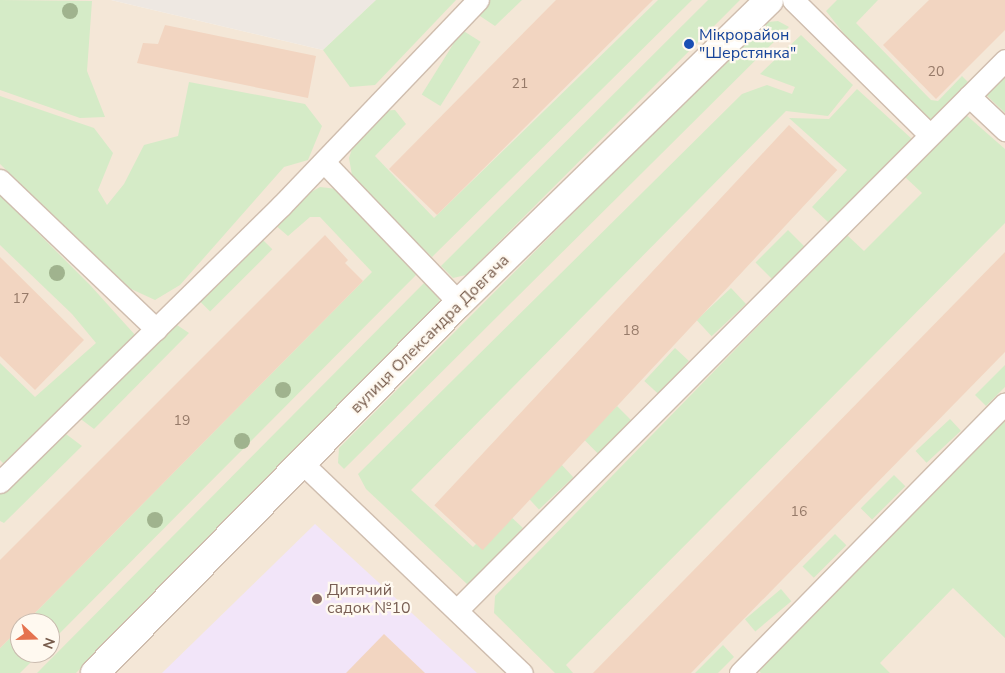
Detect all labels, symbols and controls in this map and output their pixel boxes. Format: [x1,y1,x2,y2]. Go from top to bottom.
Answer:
place label: Мікрорайон "Шерстянка" [699,25,796,63]
marker: Мікрорайон "Шерстянка" [683,38,695,50]
house number: 20 [928,64,944,80]
house number: 21 [512,76,528,92]
street label: вулиця Олександра Довгача [347,251,513,417]
house number: 17 [13,291,29,307]
house number: 18 [623,323,639,339]
house number: 19 [174,413,190,429]
house number: 16 [791,504,807,520]
place label: Дитячий садок №10 [327,580,411,618]
marker: Дитячий садок №10 [311,593,323,605]
north arrow [10,613,60,663]
text: N [38,635,59,651]

